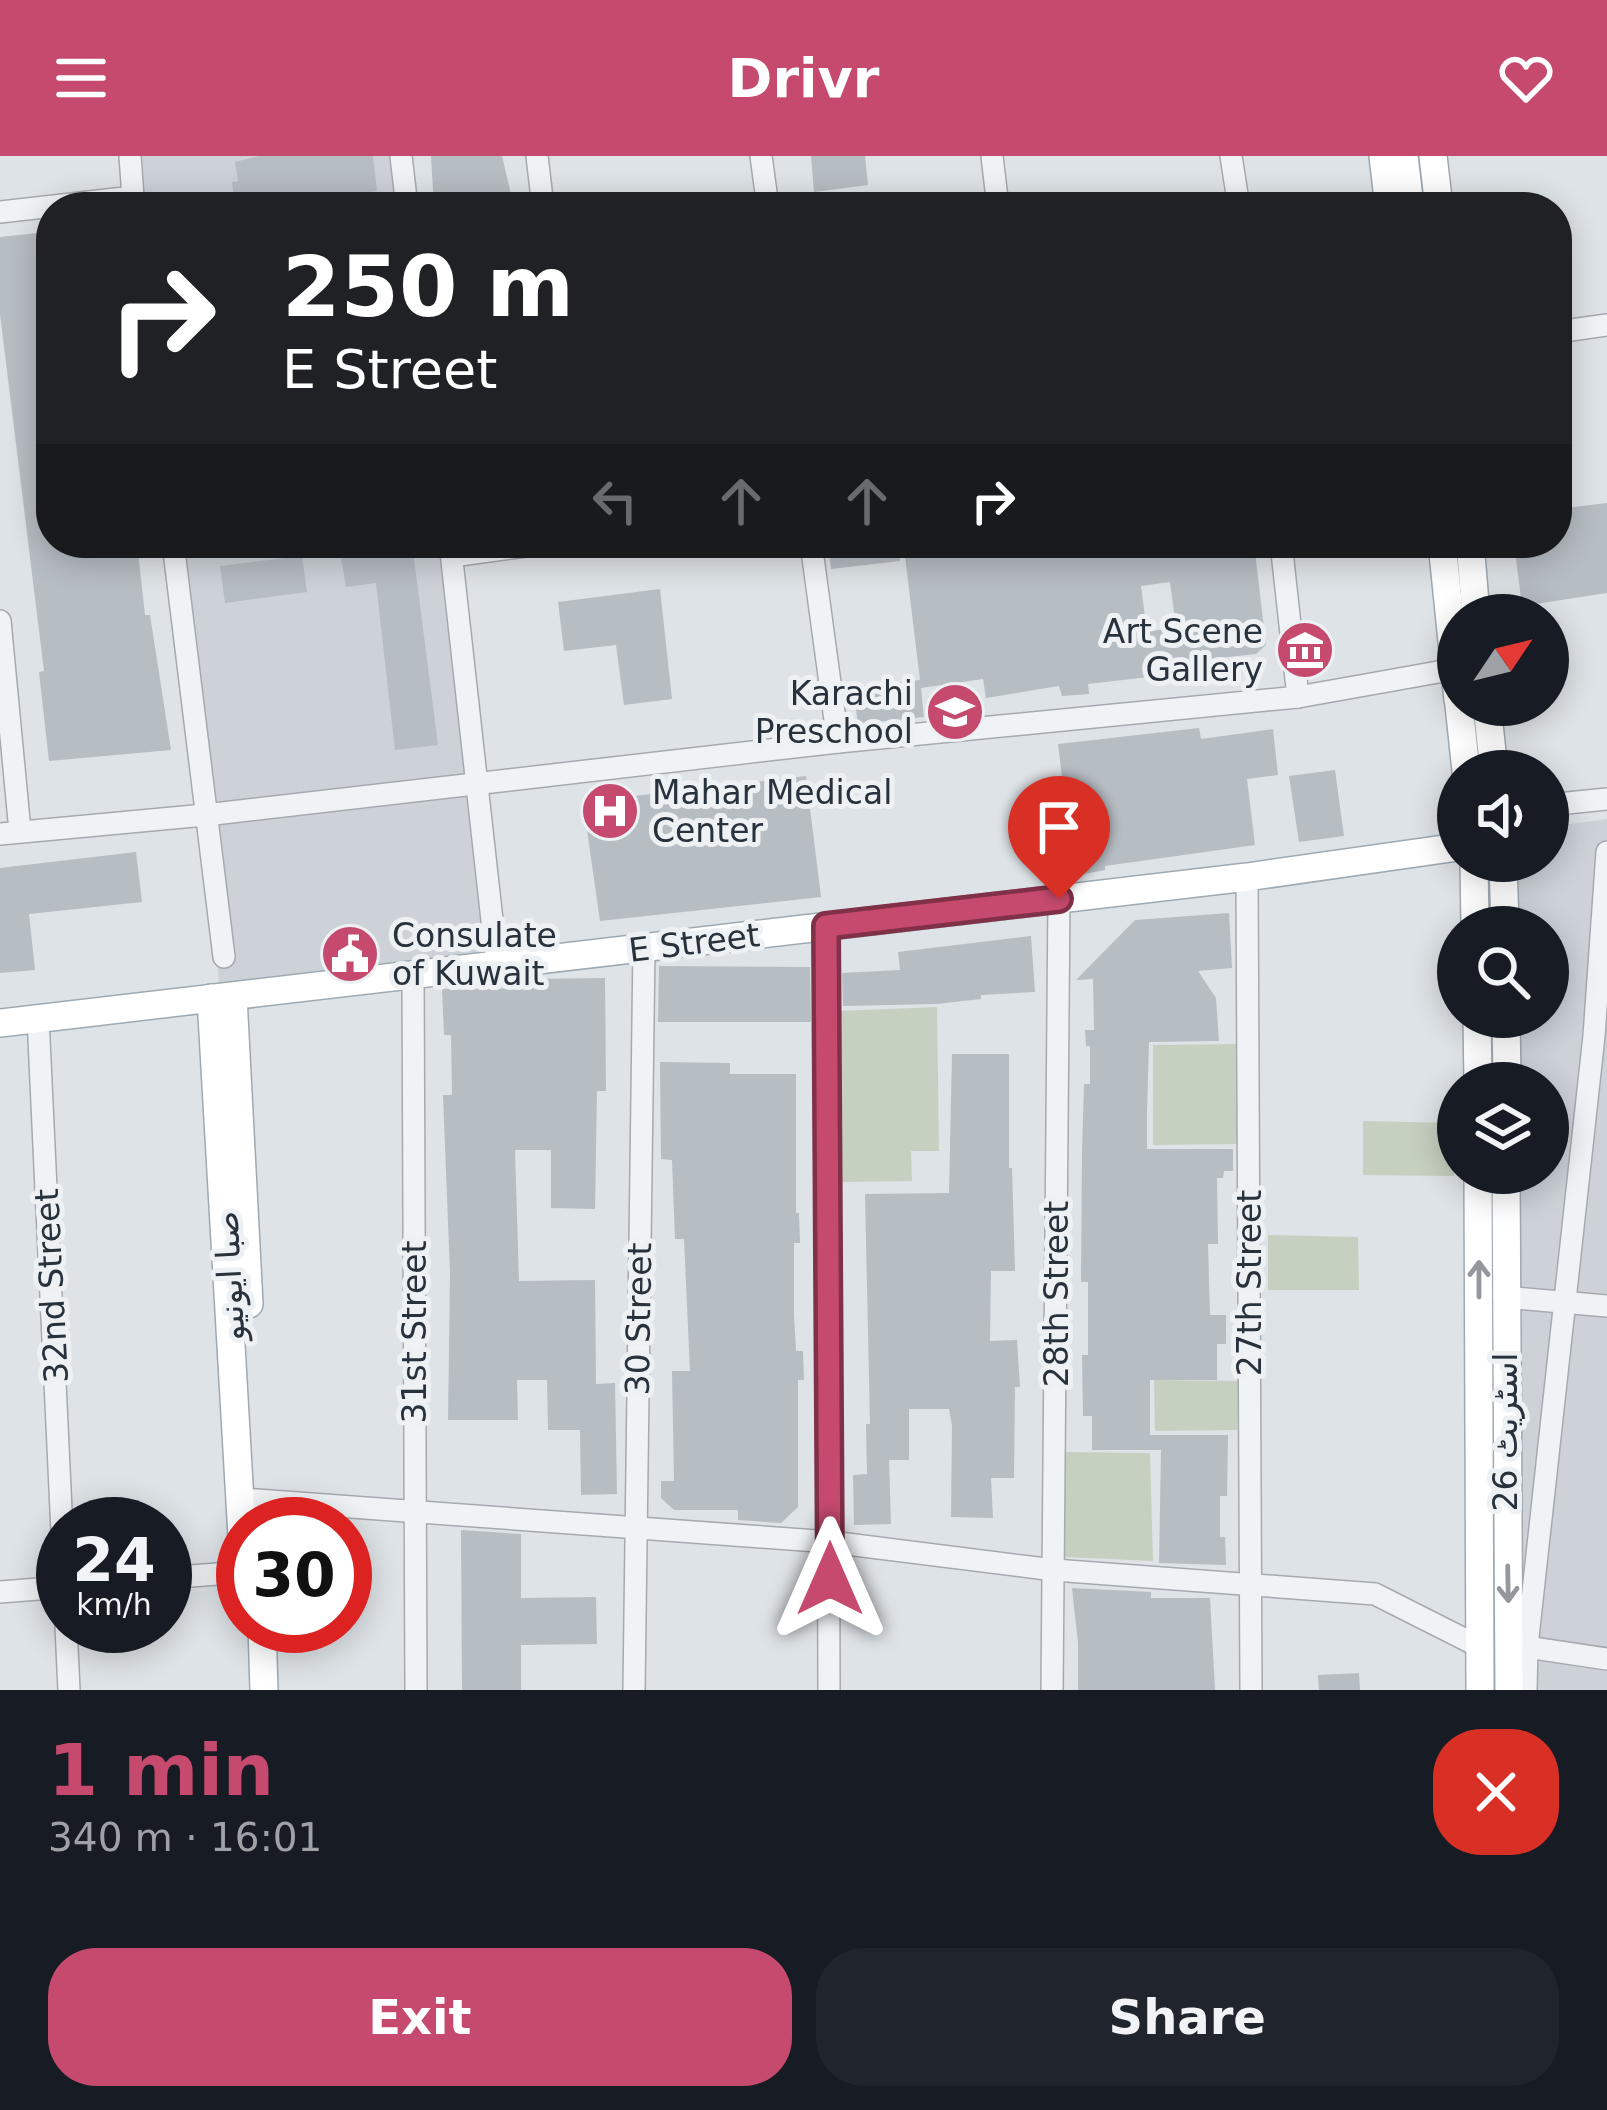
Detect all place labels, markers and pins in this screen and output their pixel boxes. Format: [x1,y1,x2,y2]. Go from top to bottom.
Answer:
place label: Art Scene Gallery [1103,612,1263,689]
museum icon: Art Scene Gallery [1274,619,1336,681]
place label: Karachi Preschool [755,674,913,751]
school or university icon: Karachi Preschool [924,681,986,743]
place label: Mahar Medical Center [652,773,892,850]
pin [1008,776,1110,899]
hospital icon: Mahar Medical Center [579,780,641,842]
place label: Consulate of Kuwait [392,916,557,993]
public building icon: Consulate of Kuwait [319,923,381,985]

